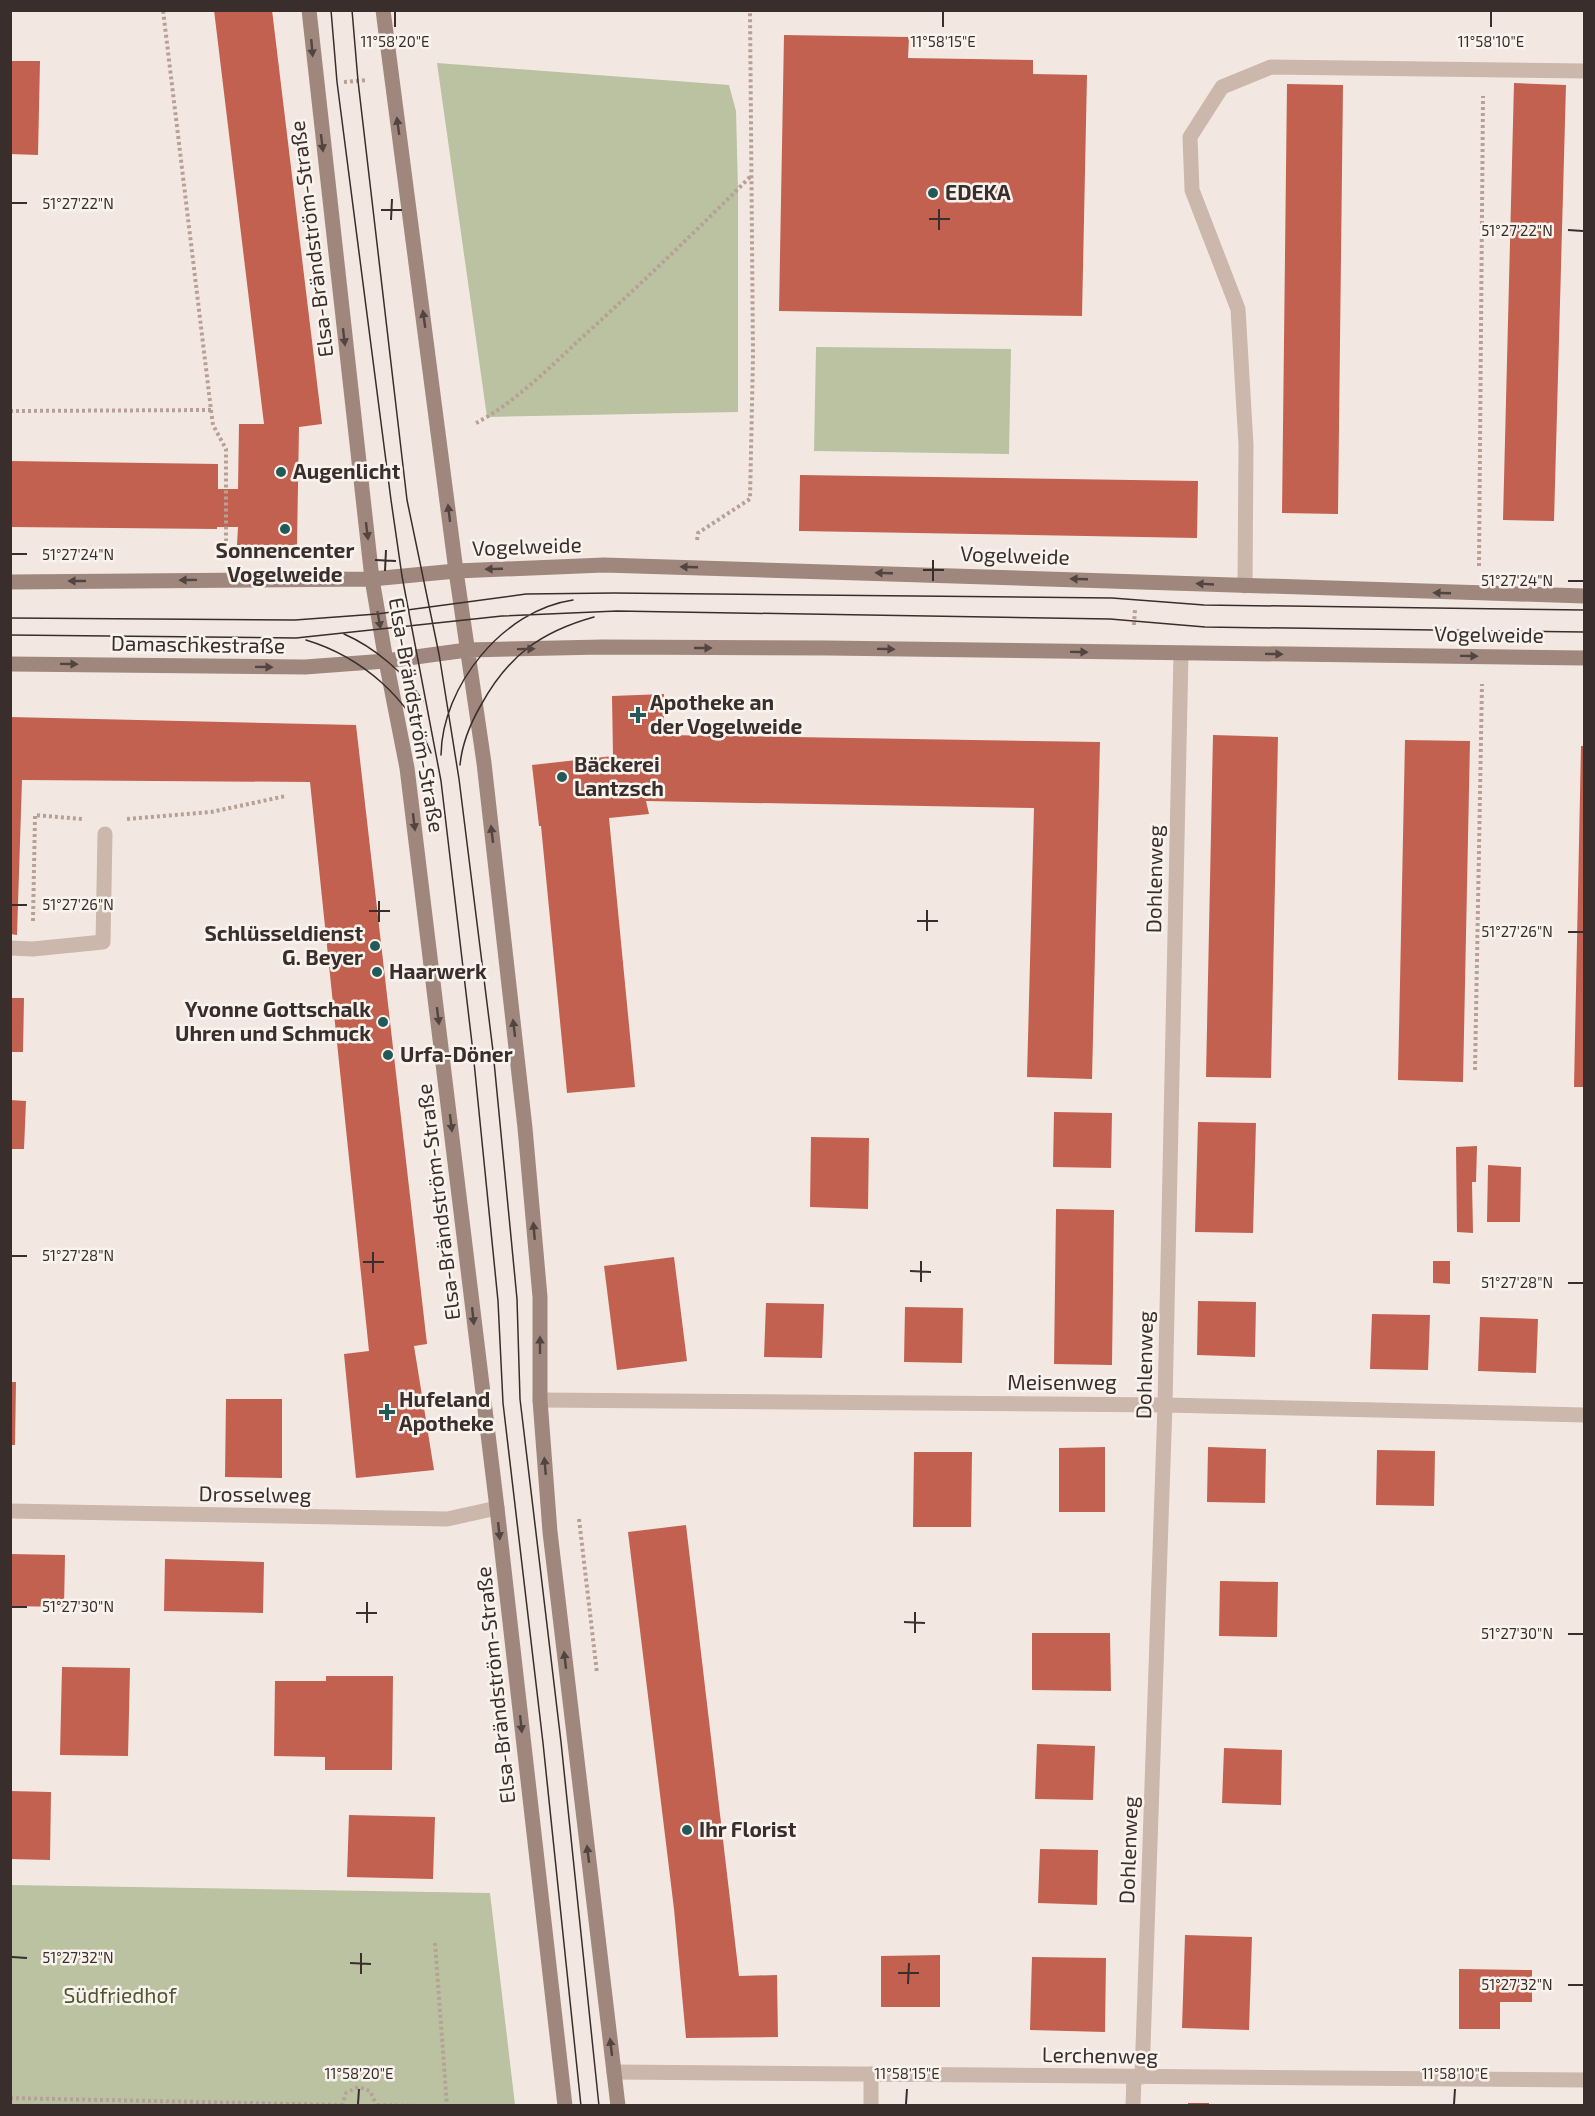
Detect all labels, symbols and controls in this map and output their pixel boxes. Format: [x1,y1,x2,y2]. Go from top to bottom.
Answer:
text: 11°58'20"E [361,32,429,50]
text: 11°58'15"E [910,32,976,50]
text: 11°58'10"E [1458,32,1524,50]
one-way arrow [307,38,317,57]
one-way arrow [393,117,402,136]
street label: Elsa-Brändström-Straße [284,119,337,359]
one-way arrow [317,134,327,153]
place label: EDEKA [945,179,1011,204]
marker: EDEKA [926,186,940,200]
text: 51°27'22"N [42,194,114,212]
text: 51°27'22"N [1481,221,1553,239]
one-way arrow [419,310,428,329]
one-way arrow [340,328,349,347]
place label: Augenlicht [293,458,401,483]
marker: Augenlicht [274,465,288,479]
one-way arrow [444,503,454,522]
one-way arrow [362,521,371,540]
marker: Sonnencenter Vogelweide [278,522,292,536]
street label: Vogelweide [472,531,582,560]
place label: Sonnencenter Vogelweide [216,537,354,586]
street label: Vogelweide [960,540,1070,569]
text: 51°27'24"N [42,545,114,563]
one-way arrow [679,562,698,571]
one-way arrow [484,565,503,574]
one-way arrow [874,568,893,578]
text: 51°27'24"N [1481,571,1553,589]
one-way arrow [1069,574,1088,584]
one-way arrow [178,575,197,585]
one-way arrow [68,576,87,586]
one-way arrow [1196,580,1215,589]
one-way arrow [1433,588,1452,597]
street label: Elsa-Brändström-Straße [384,595,450,834]
one-way arrow [374,611,383,630]
street label: Vogelweide [1434,620,1544,647]
street label: Damaschkestraße [111,629,285,658]
one-way arrow [693,643,712,653]
one-way arrow [516,644,535,653]
one-way arrow [876,644,895,654]
one-way arrow [1070,647,1089,657]
one-way arrow [1265,649,1284,659]
one-way arrow [1460,651,1479,661]
one-way arrow [59,659,78,669]
one-way arrow [254,662,273,672]
place label: Apotheke an der Vogelweide [650,689,802,738]
marker: Apotheke an der Vogelweide [631,708,645,722]
place label: Bäckerei Lantzsch [574,751,664,800]
marker: Bäckerei Lantzsch [555,770,569,784]
one-way arrow [409,813,418,832]
street label: Dohlenweg [1140,824,1167,933]
one-way arrow [487,825,497,844]
text: 51°27'26"N [42,895,114,913]
place label: Schlüsseldienst G. Beyer [204,920,363,970]
text: 51°27'26"N [1481,922,1553,940]
marker: Schlüsseldienst G. Beyer [368,939,382,953]
place label: Haarwerk [389,958,487,983]
marker: Haarwerk [370,965,384,979]
place label: Yvonne Gottschalk Uhren und Schmuck [175,996,371,1045]
one-way arrow [433,1006,442,1025]
marker: Yvonne Gottschalk Uhren und Schmuck [376,1015,390,1029]
one-way arrow [509,1018,519,1037]
place label: Urfa-Döner [400,1041,513,1066]
marker: Urfa-Döner [381,1048,395,1062]
street label: Elsa-Brändström-Straße [411,1082,464,1322]
one-way arrow [446,1113,455,1132]
one-way arrow [530,1221,539,1240]
text: 51°27'28"N [42,1246,114,1264]
text: 51°27'28"N [1481,1273,1553,1291]
one-way arrow [469,1307,478,1326]
street label: Dohlenweg [1130,1310,1157,1419]
one-way arrow [535,1335,545,1354]
street label: Meisenweg [1007,1369,1117,1394]
place label: Hufeland Apotheke [399,1386,494,1435]
marker: Hufeland Apotheke [380,1405,394,1419]
one-way arrow [540,1457,550,1476]
street label: Drosselweg [198,1480,312,1507]
one-way arrow [494,1521,504,1540]
street label: Elsa-Brändström-Straße [470,1565,519,1805]
text: 51°27'30"N [42,1597,114,1615]
text: 51°27'30"N [1481,1624,1553,1642]
one-way arrow [561,1651,570,1670]
one-way arrow [516,1715,526,1734]
street label: Dohlenweg [1113,1795,1142,1904]
place label: Ihr Florist [699,1816,797,1841]
marker: Ihr Florist [680,1823,694,1837]
one-way arrow [584,1844,593,1863]
text: 51°27'32"N [42,1948,114,1966]
text: 51°27'32"N [1481,1975,1553,1993]
park label: Südfriedhof [64,1982,177,2007]
one-way arrow [607,2038,616,2057]
street label: Lerchenweg [1042,2041,1159,2068]
text: 11°58'20"E [325,2064,393,2082]
text: 11°58'15"E [874,2064,940,2082]
text: 11°58'10"E [1422,2064,1488,2082]

